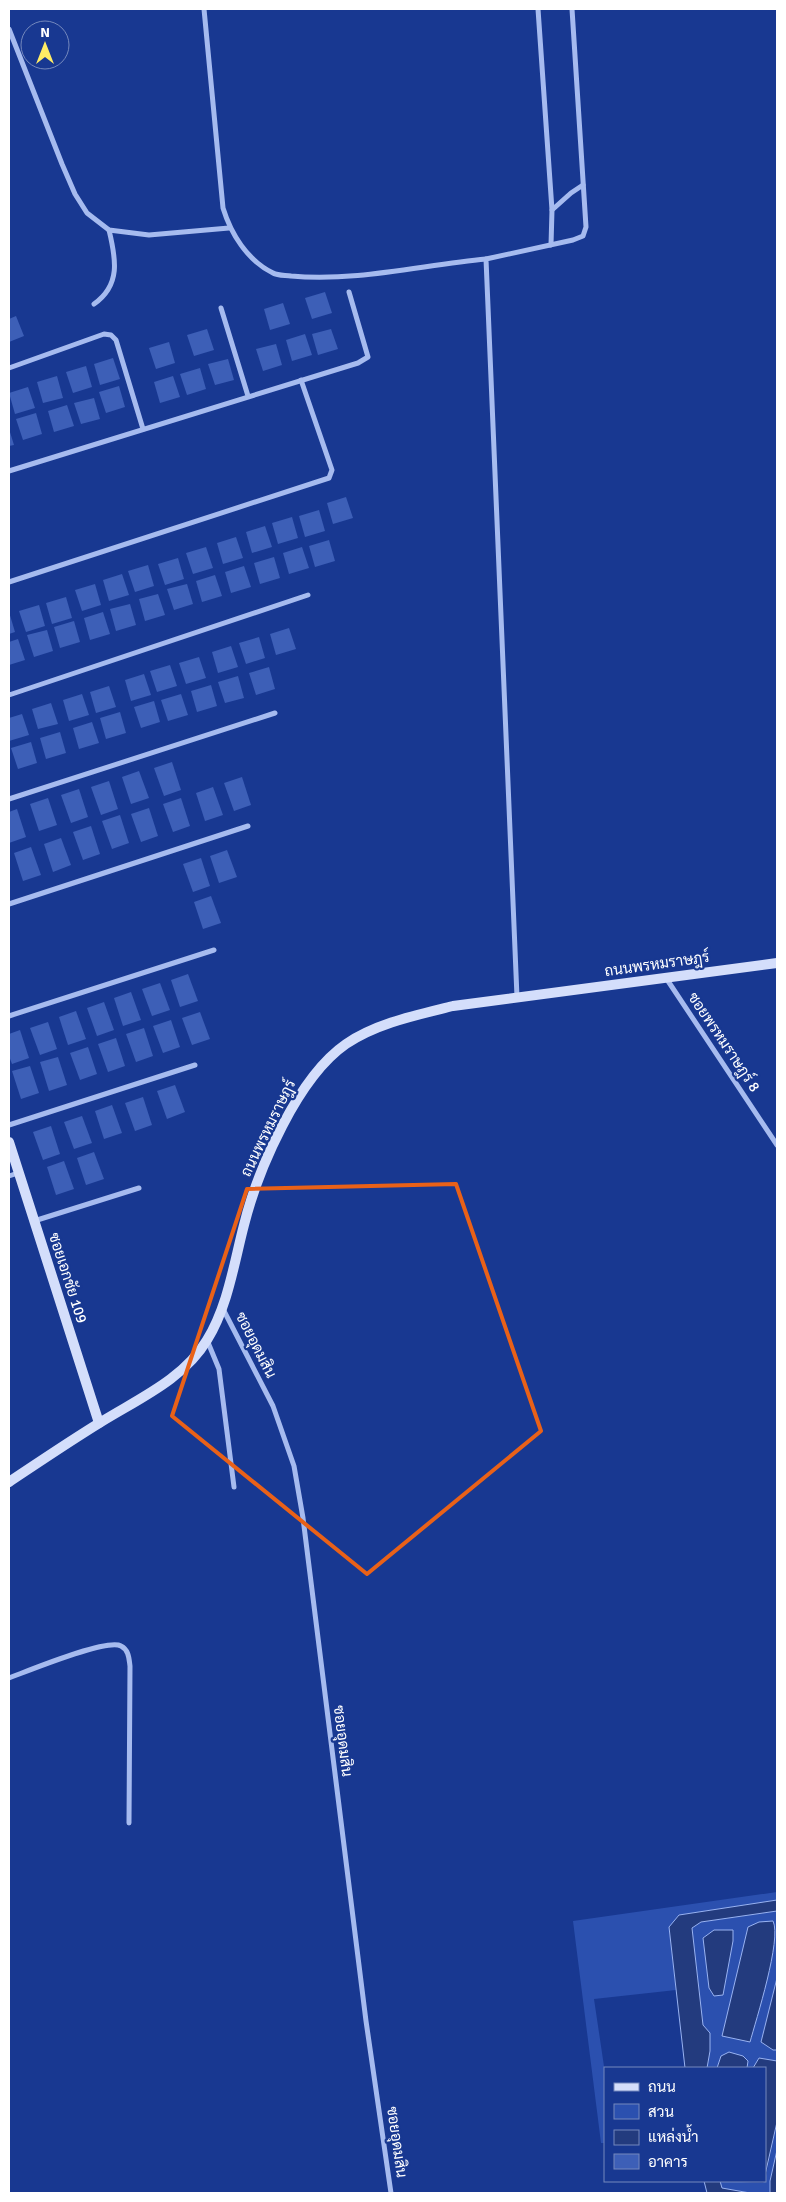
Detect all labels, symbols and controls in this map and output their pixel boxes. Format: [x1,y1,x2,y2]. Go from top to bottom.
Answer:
north arrow [20,20,70,70]
text: N [40,24,50,41]
street label: ถนนพรหมราษฎร์ [603,947,711,981]
street label: ซอยพรหมราษฎร์ 8 [683,988,765,1096]
street label: ถนนพรหมราษฎร์ [236,1076,300,1180]
street label: ซอยเอกชัย 109 [45,1231,91,1325]
street label: ซอยอุดมสิน [230,1309,280,1382]
street label: ซอยอุดมสิน [328,1704,356,1778]
legend [604,2067,766,2182]
text: ถนน [648,2078,676,2096]
text: สวน [648,2103,674,2121]
street label: ซอยอุดมสิน [381,2105,411,2179]
text: แหล่งน้ำ [648,2124,699,2146]
text: อาคาร [648,2153,688,2171]

